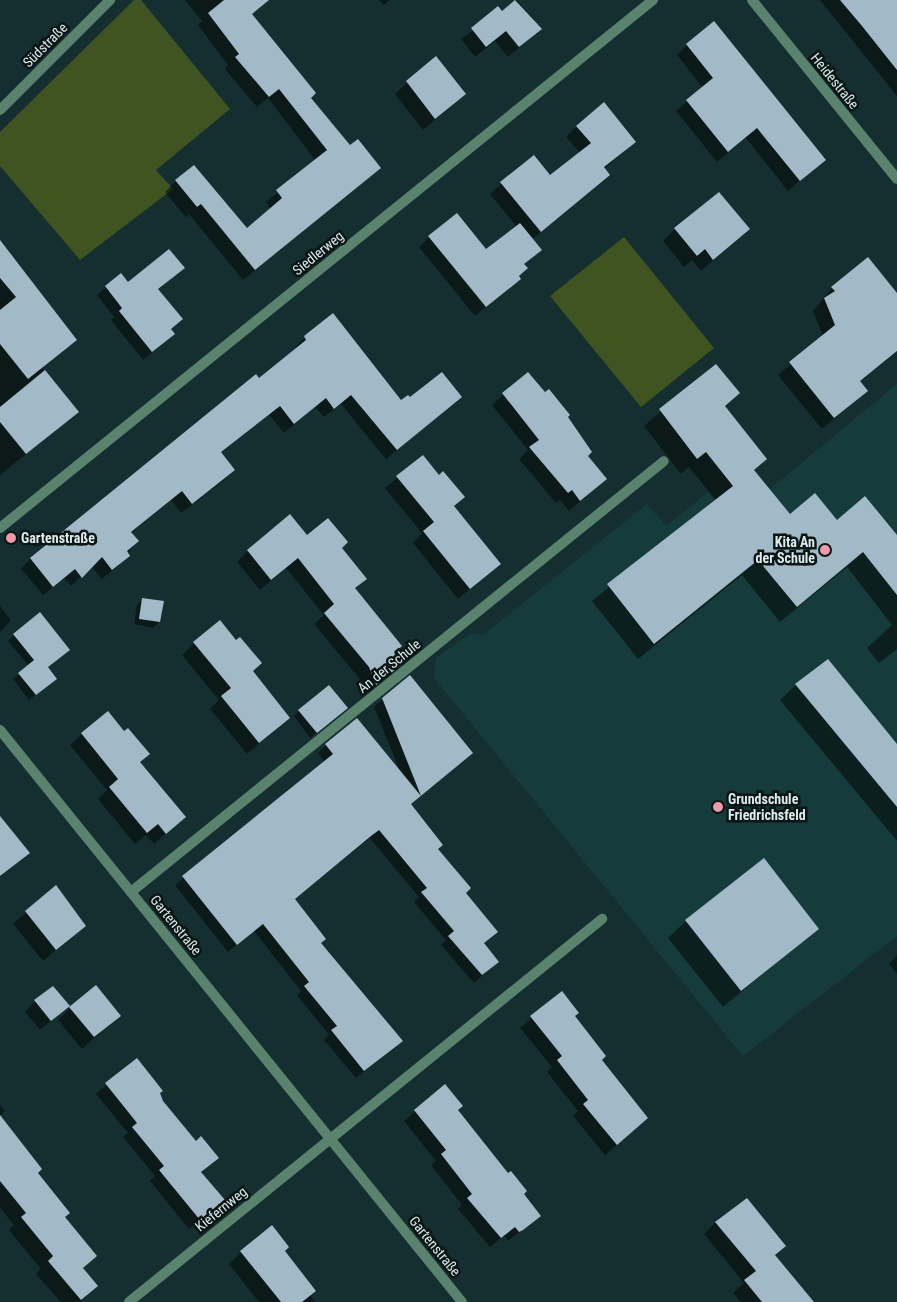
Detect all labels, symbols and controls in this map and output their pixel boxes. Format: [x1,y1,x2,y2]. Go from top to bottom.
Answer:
street label: Südstraße [19,19,71,71]
street label: Heidestraße [807,50,863,112]
street label: Siedlerweg [289,227,347,279]
place label: Gartenstraße [21,530,95,546]
marker: Gartenstraße [5,532,17,544]
place label: Kita An der Schule [756,534,815,566]
marker: Kita An der Schule [819,544,831,556]
street label: An der Schule [354,636,424,696]
place label: Grundschule Friedrichsfeld [728,791,806,824]
marker: Grundschule Friedrichsfeld [712,801,724,813]
street label: Gartenstraße [147,892,205,958]
street label: Kiefernweg [192,1183,250,1235]
street label: Gartenstraße [406,1213,464,1279]

